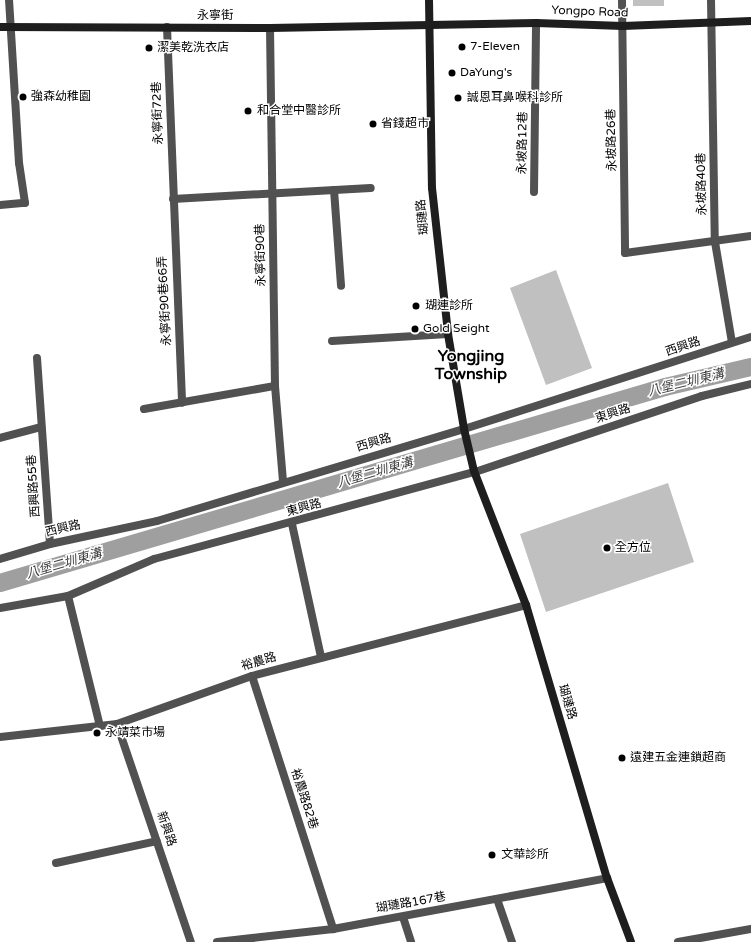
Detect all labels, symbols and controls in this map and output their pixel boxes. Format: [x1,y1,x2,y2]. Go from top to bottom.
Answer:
street label: Yongpo Road [551,3,629,21]
street label: 永寧街 [197,9,233,23]
place label: 7-Eleven [470,40,520,54]
place label: 潔美乾洗衣店 [157,41,229,55]
marker: 7-Eleven [457,42,467,52]
marker: 潔美乾洗衣店 [144,43,154,53]
place label: DaYung's [460,66,512,80]
marker: DaYung's [447,68,457,78]
street label: 永寧街72巷 [150,81,166,145]
place label: 強森幼稚園 [31,90,91,104]
place label: 誠恩耳鼻喉科診所 [467,91,563,105]
marker: 強森幼稚園 [18,92,28,102]
marker: 誠恩耳鼻喉科診所 [452,92,464,104]
place label: 和合堂中醫診所 [257,104,341,118]
marker: 和合堂中醫診所 [242,105,254,117]
street label: 永坡路26巷 [604,108,620,172]
street label: 永坡路12巷 [515,111,531,175]
place label: 省錢超市 [381,117,429,131]
marker: 省錢超市 [368,119,378,129]
street label: 永坡路40巷 [694,152,710,216]
street label: 瑚璉路 [414,198,432,236]
street label: 永寧街90巷 [253,223,269,287]
street label: 永寧街90巷66弄 [155,256,175,346]
place label: 瑚連診所 [425,299,473,313]
marker: 瑚連診所 [410,300,422,312]
place label: Gold Seight [423,322,490,336]
marker: Gold Seight [410,324,420,334]
street label: 西興路 [664,334,702,360]
district label: Yongjing Township [435,346,507,384]
water label: 八堡二圳東溝 [646,366,726,400]
street label: 東興路 [594,402,632,426]
street label: 西興路 [355,431,393,455]
street label: 西興路55巷 [25,454,43,518]
water label: 八堡二圳東溝 [335,455,415,491]
street label: 東興路 [285,496,323,520]
street label: 西興路 [44,518,82,540]
place label: 全方位 [615,541,651,555]
marker: 全方位 [602,543,612,553]
water label: 八堡二圳東溝 [24,546,104,582]
street label: 裕農路 [240,650,278,674]
street label: 瑚璉路 [555,683,579,721]
place label: 永靖菜市場 [105,726,165,740]
marker: 永靖菜市場 [92,728,102,738]
place label: 遠建五金連鎖超商 [630,751,726,765]
marker: 遠建五金連鎖超商 [617,753,627,763]
street label: 裕農路82巷 [287,767,321,831]
street label: 新興路 [153,810,179,848]
place label: 文華診所 [501,848,549,862]
marker: 文華診所 [486,849,498,861]
street label: 瑚璉路167巷 [375,890,447,916]

